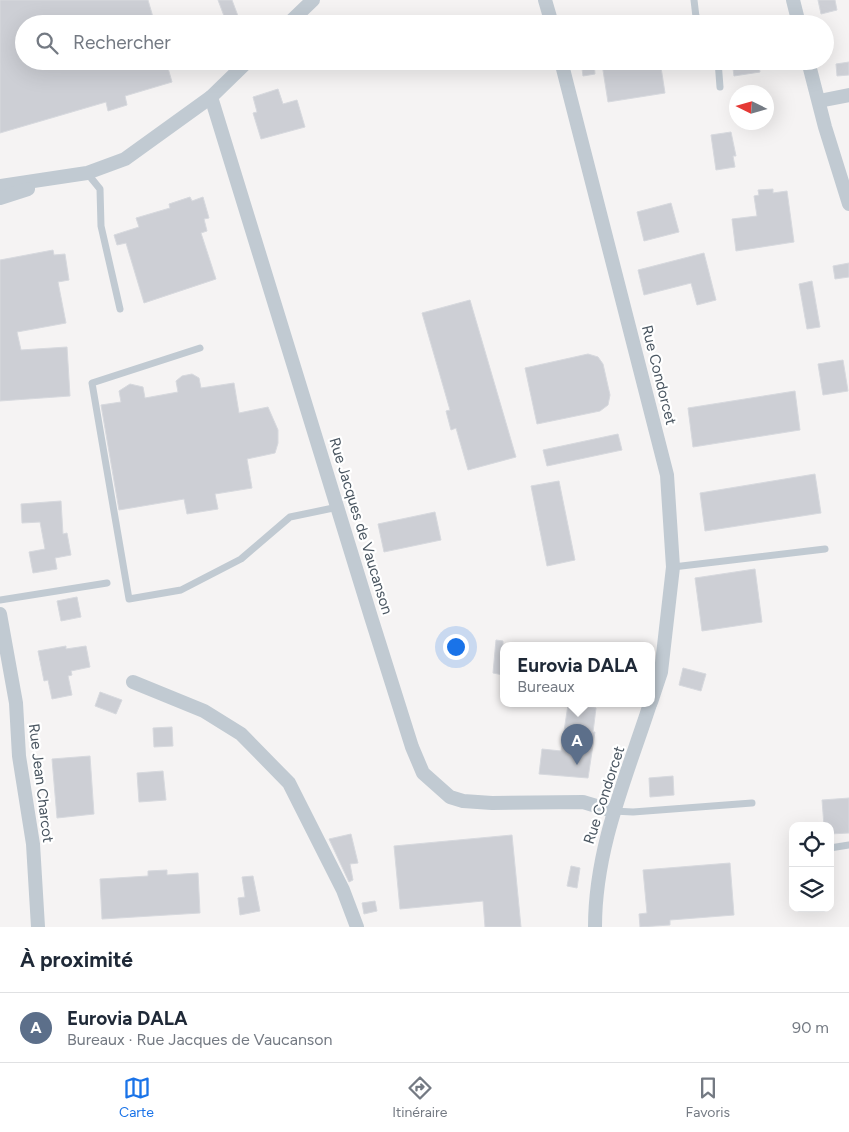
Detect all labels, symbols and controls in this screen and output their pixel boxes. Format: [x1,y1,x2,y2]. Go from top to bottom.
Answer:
search box [15,15,834,70]
icon: search [33,29,61,57]
text: Rechercher [73,31,171,54]
north arrow [729,85,774,130]
street label: Rue Condorcet [638,323,680,427]
street label: Rue Jacques de Vaucanson [326,435,396,617]
your location [443,634,469,660]
popup [500,642,655,707]
text: Eurovia DALA [517,654,638,677]
text: Bureaux [517,677,575,696]
street label: Rue Jean Charcot [25,723,57,844]
pin: A [561,724,593,765]
street label: Rue Condorcet [580,743,628,846]
map controls [789,822,834,912]
button: locate [789,822,834,867]
button: layers [789,867,834,912]
text: À proximité [20,947,133,972]
text: Eurovia DALA [67,1007,188,1030]
text: A [30,1018,42,1037]
text: 90 m [792,1018,829,1037]
text: Bureaux · Rue Jacques de Vaucanson [67,1030,333,1049]
tab: Carte [119,1074,154,1121]
tab: Itinéraire [392,1074,447,1121]
tab: Favoris [686,1074,730,1121]

